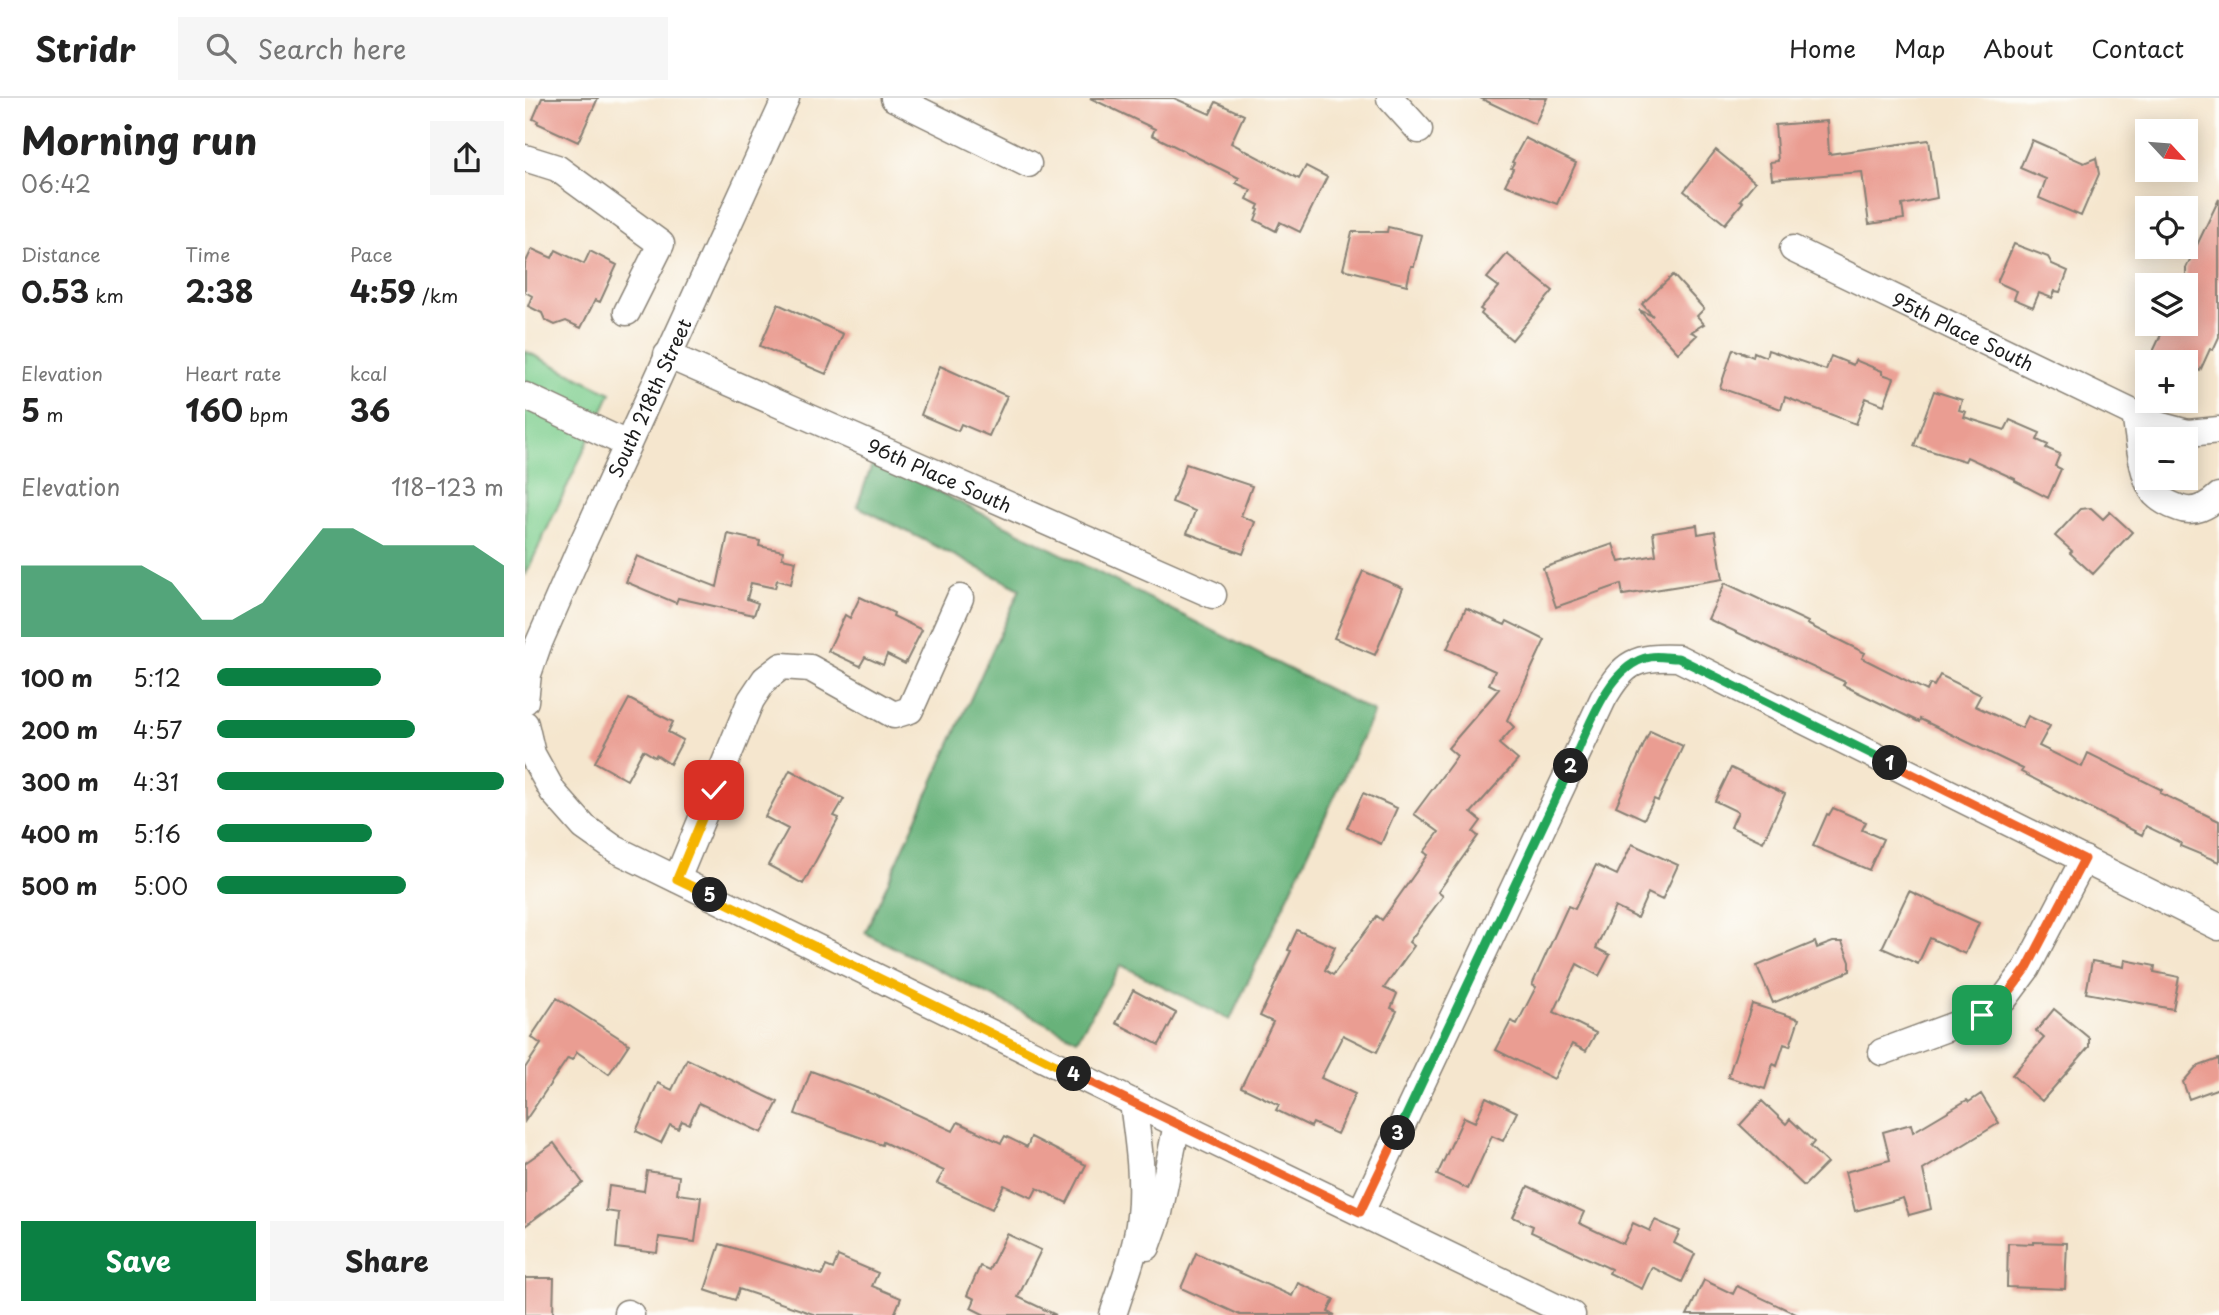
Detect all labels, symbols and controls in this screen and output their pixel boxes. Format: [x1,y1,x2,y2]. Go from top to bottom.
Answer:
search box [178,17,668,80]
text: Stridr [35,23,136,73]
icon: search [202,29,240,67]
text: Search here [258,29,406,68]
text: Home [1789,30,1856,66]
text: Map [1894,30,1945,66]
text: About [1983,30,2053,66]
text: Contact [2091,30,2184,66]
text: Morning run [21,111,257,168]
north arrow [2135,119,2198,182]
map controls [2135,119,2198,490]
button: share [430,121,504,195]
text: 06:42 [21,166,91,201]
button: locate [2135,196,2198,259]
text: Distance [21,240,101,268]
text: Time [185,240,230,268]
text: Pace [350,240,393,268]
text: 0.53 [21,268,89,313]
text: 2:38 [185,268,254,313]
text: 4:59 [350,268,416,313]
button: layers [2135,273,2198,336]
text: km [89,281,124,309]
text: /km [416,281,458,309]
street label: 95th Place South [1888,285,2039,377]
street label: South 218th Street [601,313,698,482]
button: + [2135,350,2198,413]
text: Elevation [21,359,103,387]
text: Heart rate [185,359,281,387]
text: kcal [350,359,388,387]
text: 5 [21,387,40,432]
text: 160 [185,387,243,432]
text: 36 [350,387,390,432]
text: m [40,400,64,428]
text: bpm [243,400,289,428]
button: − [2135,427,2198,490]
street label: 96th Place South [863,431,1016,519]
text: Elevation [21,469,120,504]
text: 118–123 m [391,469,504,504]
text: 100 m [21,660,93,695]
text: 5:12 [133,660,181,695]
text: 200 m [21,712,98,747]
text: 4:57 [133,712,182,747]
pin: 1 [1873,746,1907,780]
pin: 2 [1553,748,1589,784]
text: 1 [1885,748,1894,776]
text: 2 [1564,751,1577,779]
pin [684,760,744,820]
text: 300 m [21,764,99,799]
text: 4:31 [133,764,179,799]
icon: check [695,771,733,809]
text: 400 m [21,816,99,851]
text: 5:16 [133,816,181,851]
text: 500 m [21,868,98,903]
text: 5:00 [133,868,188,903]
pin: 5 [693,878,727,912]
text: 5 [703,880,716,908]
pin [1952,985,2012,1045]
icon: arrive [1963,996,2001,1034]
pin: 4 [1057,1056,1091,1091]
text: 4 [1067,1059,1080,1087]
pin: 3 [1381,1116,1415,1150]
text: 3 [1391,1118,1404,1146]
button: Save [21,1221,256,1301]
button: Share [270,1221,504,1301]

